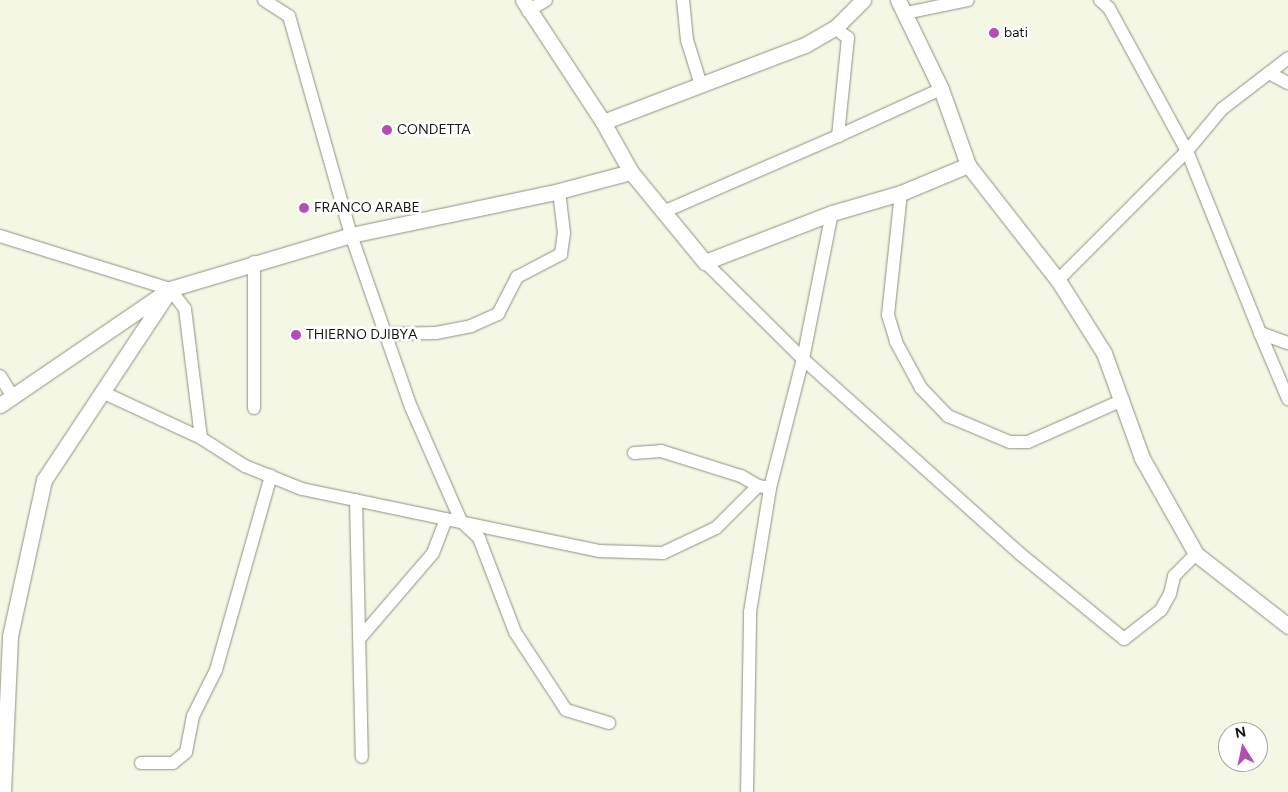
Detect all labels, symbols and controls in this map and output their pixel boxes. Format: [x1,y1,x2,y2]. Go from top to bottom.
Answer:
place label: bati [1004,25,1028,41]
marker: bati [988,27,1000,39]
place label: CONDETTA [397,122,471,138]
marker: CONDETTA [381,124,393,136]
place label: FRANCO ARABE [314,200,420,216]
marker: FRANCO ARABE [298,202,310,214]
place label: THIERNO DJIBYA [306,327,417,343]
marker: THIERNO DJIBYA [290,329,302,341]
north arrow [1218,722,1268,772]
text: N [1234,723,1247,742]

